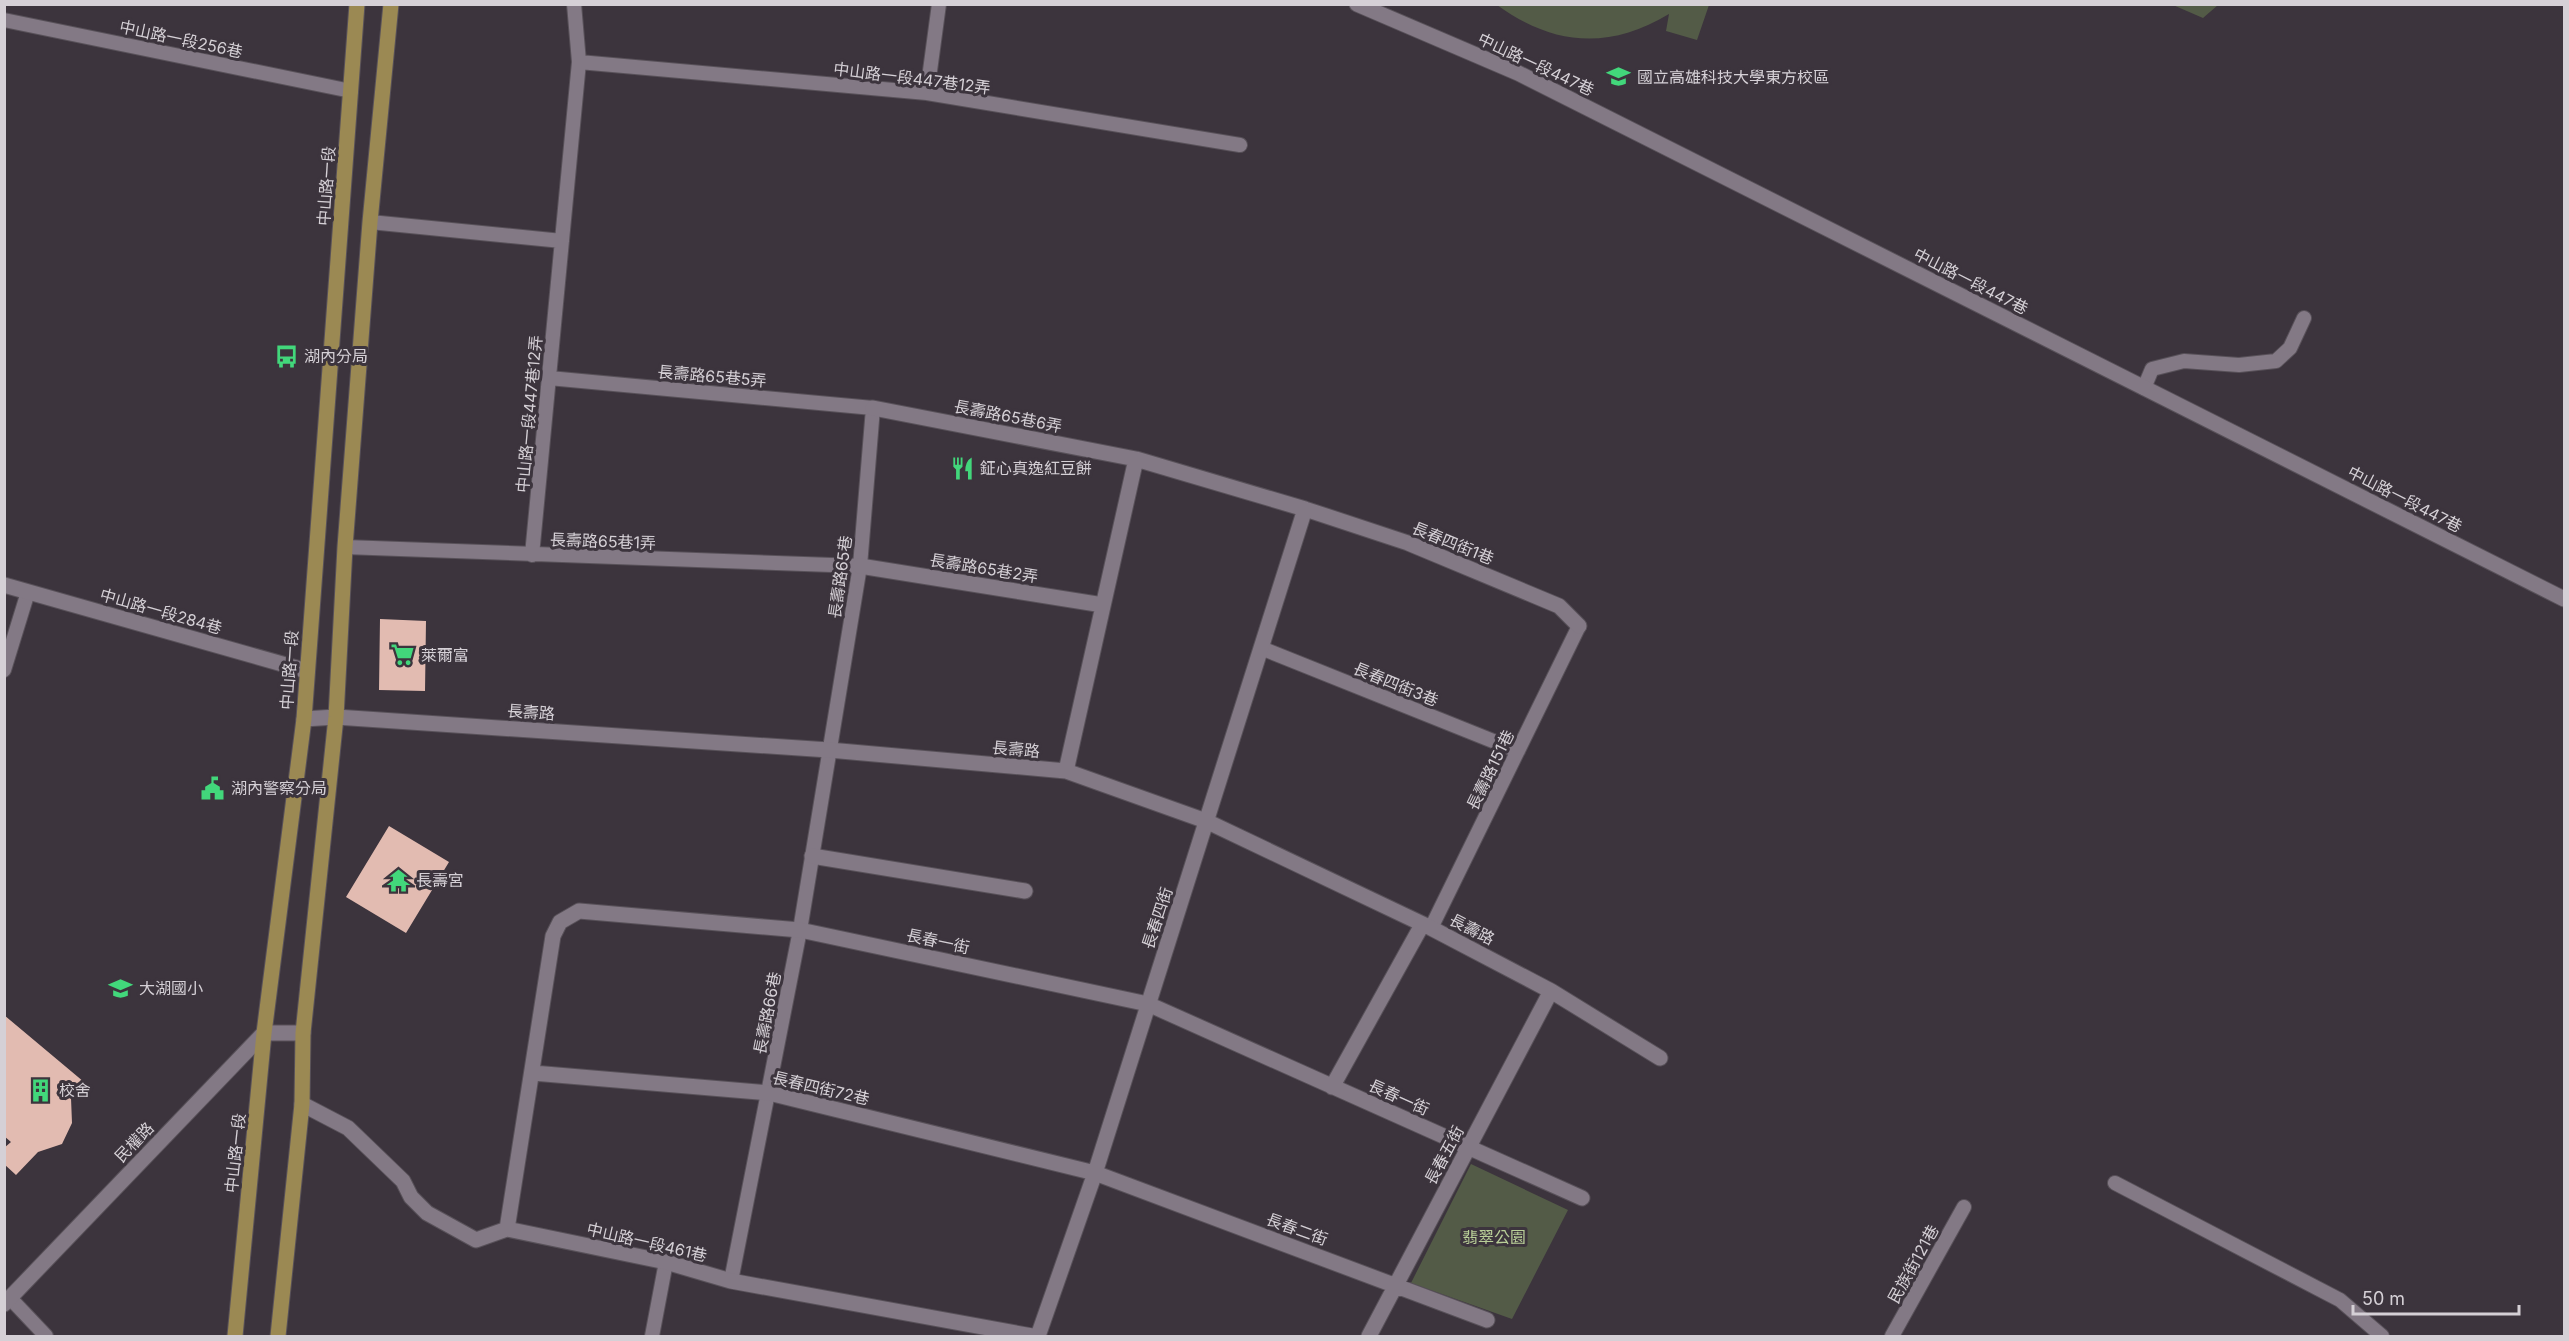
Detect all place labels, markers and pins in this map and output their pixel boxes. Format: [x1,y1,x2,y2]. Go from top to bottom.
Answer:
school or university icon: 國立高雄科技大學東方校區 [1606,64,1632,90]
place label: 國立高雄科技大學東方校區 [1637,67,1829,87]
bus stop icon: 湖內分局 [273,343,299,369]
place label: 湖內分局 [304,346,368,366]
restaurant icon: 鉦心真逸紅豆餅 [949,455,975,481]
place label: 鉦心真逸紅豆餅 [980,458,1092,478]
supermarket icon: 萊爾富 [390,642,416,668]
place label: 萊爾富 [421,645,469,665]
public building icon: 湖內警察分局 [200,775,226,801]
place label: 湖內警察分局 [231,778,327,798]
temple icon: 長壽宮 [385,867,411,893]
place label: 長壽宮 [416,870,464,890]
school or university icon: 大湖國小 [108,975,134,1001]
place label: 大湖國小 [139,978,203,998]
building icon: 校舍 [28,1077,54,1103]
place label: 校舍 [59,1080,91,1100]

